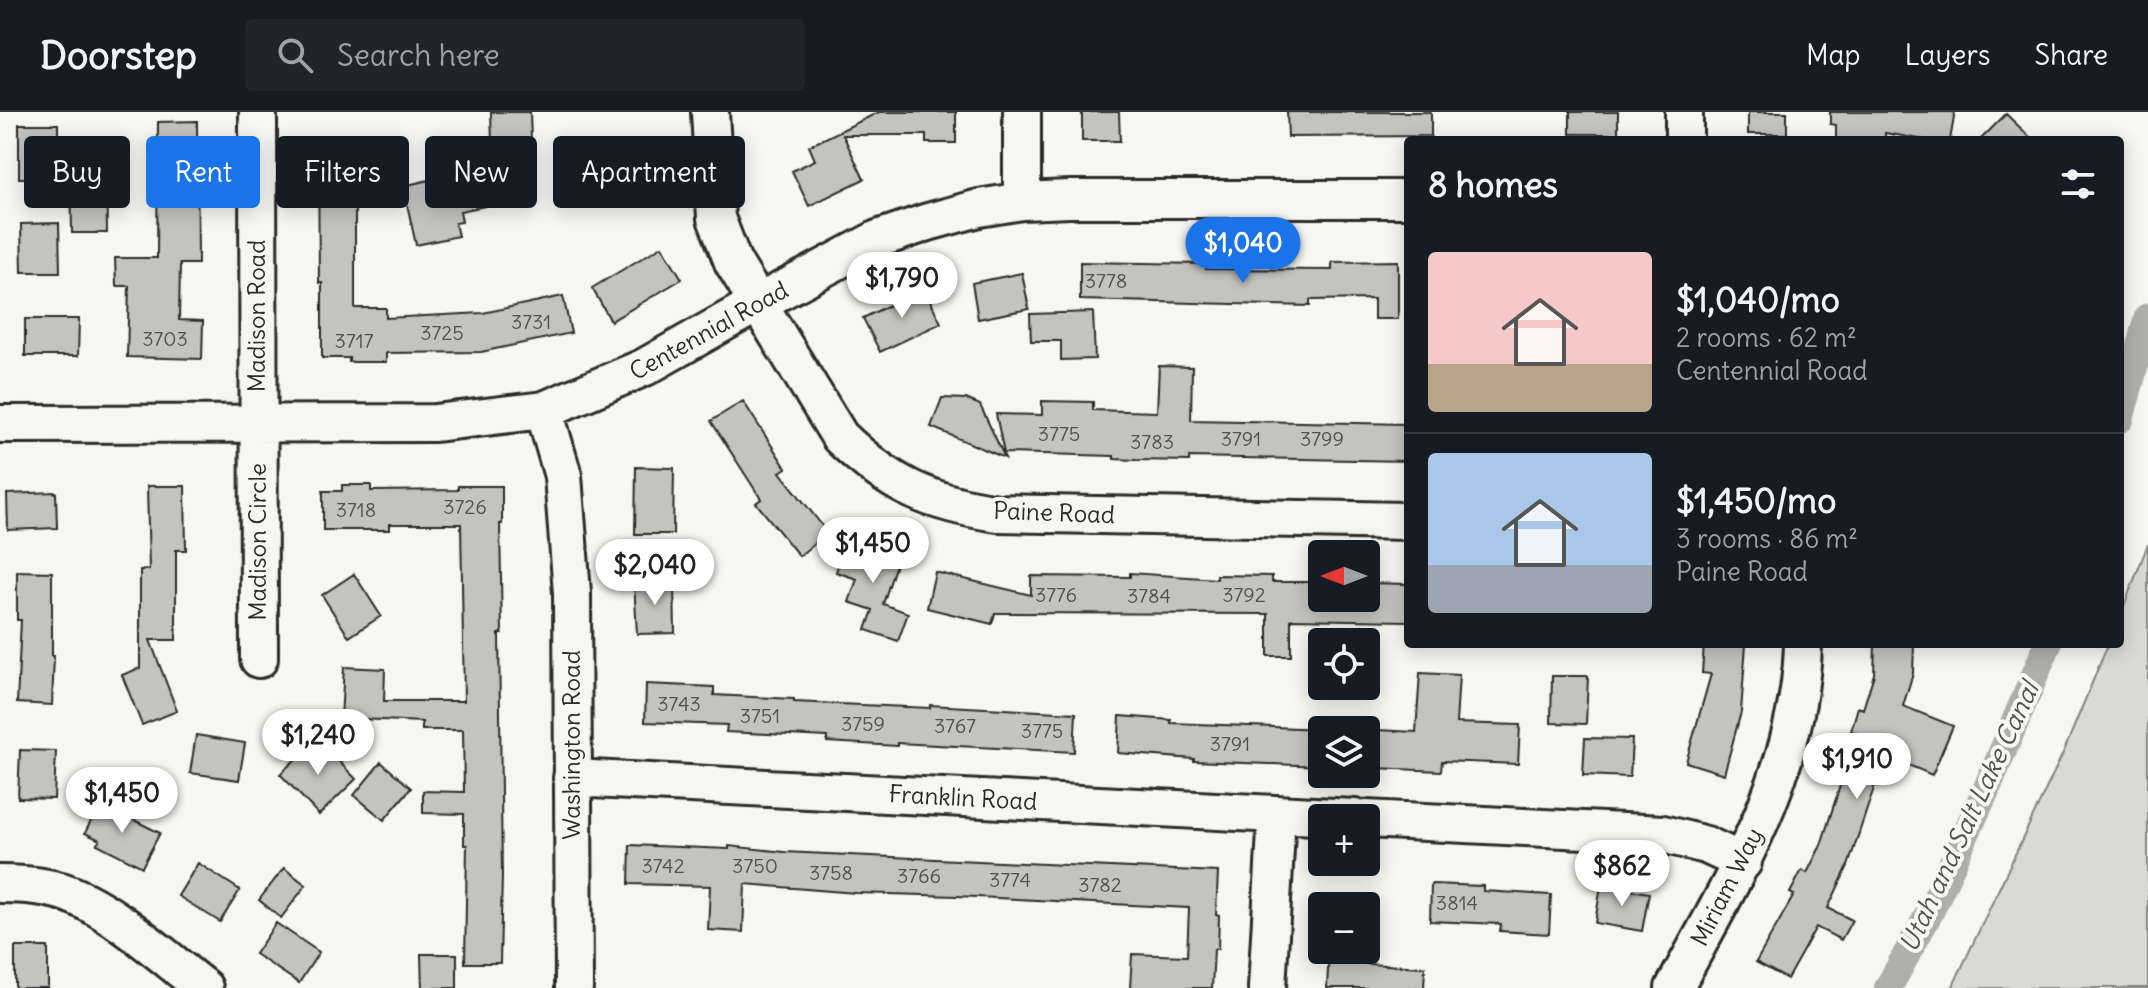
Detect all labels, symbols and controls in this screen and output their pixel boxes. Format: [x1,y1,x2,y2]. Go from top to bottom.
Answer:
search box [245,19,805,91]
text: Doorstep [40,32,197,79]
icon: search [273,33,317,77]
text: Search here [337,36,500,74]
text: Map [1806,37,1861,73]
text: Layers [1905,37,1991,73]
text: Share [2035,37,2108,73]
chip: Buy [24,136,130,208]
chip: Rent [146,136,260,208]
chip: Filters [276,136,409,208]
chip: New [425,136,537,208]
chip: Apartment [553,136,745,208]
icon: filters [2056,162,2100,206]
text: 8 homes [1428,163,1558,206]
pin: $1,040 [1178,217,1308,285]
text: $1,040 [1204,226,1283,259]
street label: Madison Road [241,240,271,392]
pin: $1,790 [837,252,967,320]
text: $1,790 [865,261,939,294]
house number: 3778 [1085,268,1127,293]
street label: Centennial Road [624,274,793,386]
text: $1,040/mo [1676,278,1840,321]
icon: home [1492,284,1588,380]
house number: 3731 [511,309,551,334]
house number: 3725 [420,320,464,345]
text: 2 rooms · 62 m² [1676,321,1857,354]
house number: 3703 [142,326,188,351]
house number: 3717 [335,328,374,353]
text: Centennial Road [1676,354,1868,387]
house number: 3775 [1038,421,1080,446]
house number: 3791 [1221,426,1261,451]
house number: 3799 [1300,426,1344,451]
house number: 3783 [1130,429,1174,454]
street label: Madison Circle [242,463,272,621]
text: $1,450/mo [1676,479,1836,522]
icon: home [1492,485,1588,581]
house number: 3726 [443,494,487,519]
street label: Paine Road [993,495,1115,529]
house number: 3718 [336,497,376,522]
pin: $1,450 [808,517,938,585]
text: 3 rooms · 86 m² [1676,522,1858,555]
text: $1,450 [835,526,911,559]
pin: $2,040 [590,539,720,607]
north arrow [1308,540,1380,612]
map controls [1308,540,1380,964]
text: $2,040 [613,548,697,581]
text: Paine Road [1676,555,1808,588]
house number: 3776 [1035,582,1077,607]
house number: 3792 [1222,582,1266,607]
house number: 3784 [1127,583,1171,608]
button: locate [1308,628,1380,700]
street label: Washington Road [556,650,586,840]
water label: Utah and Salt Lake Canal [1892,674,2047,957]
house number: 3743 [657,691,701,716]
house number: 3751 [740,703,780,728]
pin: $1,240 [253,709,383,777]
house number: 3759 [841,711,885,736]
house number: 3767 [934,713,976,738]
button: layers [1308,716,1380,788]
text: $1,240 [280,718,356,751]
house number: 3775 [1021,718,1063,743]
house number: 3791 [1210,731,1250,756]
pin: $1,910 [1792,733,1922,801]
text: $1,910 [1821,742,1893,775]
pin: $1,450 [57,767,187,835]
text: $1,450 [84,776,160,809]
street label: Franklin Road [888,778,1038,816]
button: + [1308,804,1380,876]
street label: Miriam Way [1684,822,1769,951]
pin: $862 [1575,840,1669,908]
text: $862 [1593,849,1651,882]
house number: 3742 [641,853,685,878]
house number: 3750 [732,853,778,878]
house number: 3758 [809,860,853,885]
house number: 3766 [897,863,941,888]
house number: 3774 [989,867,1031,892]
house number: 3782 [1078,872,1122,897]
house number: 3814 [1436,890,1478,915]
button: − [1308,892,1380,964]

